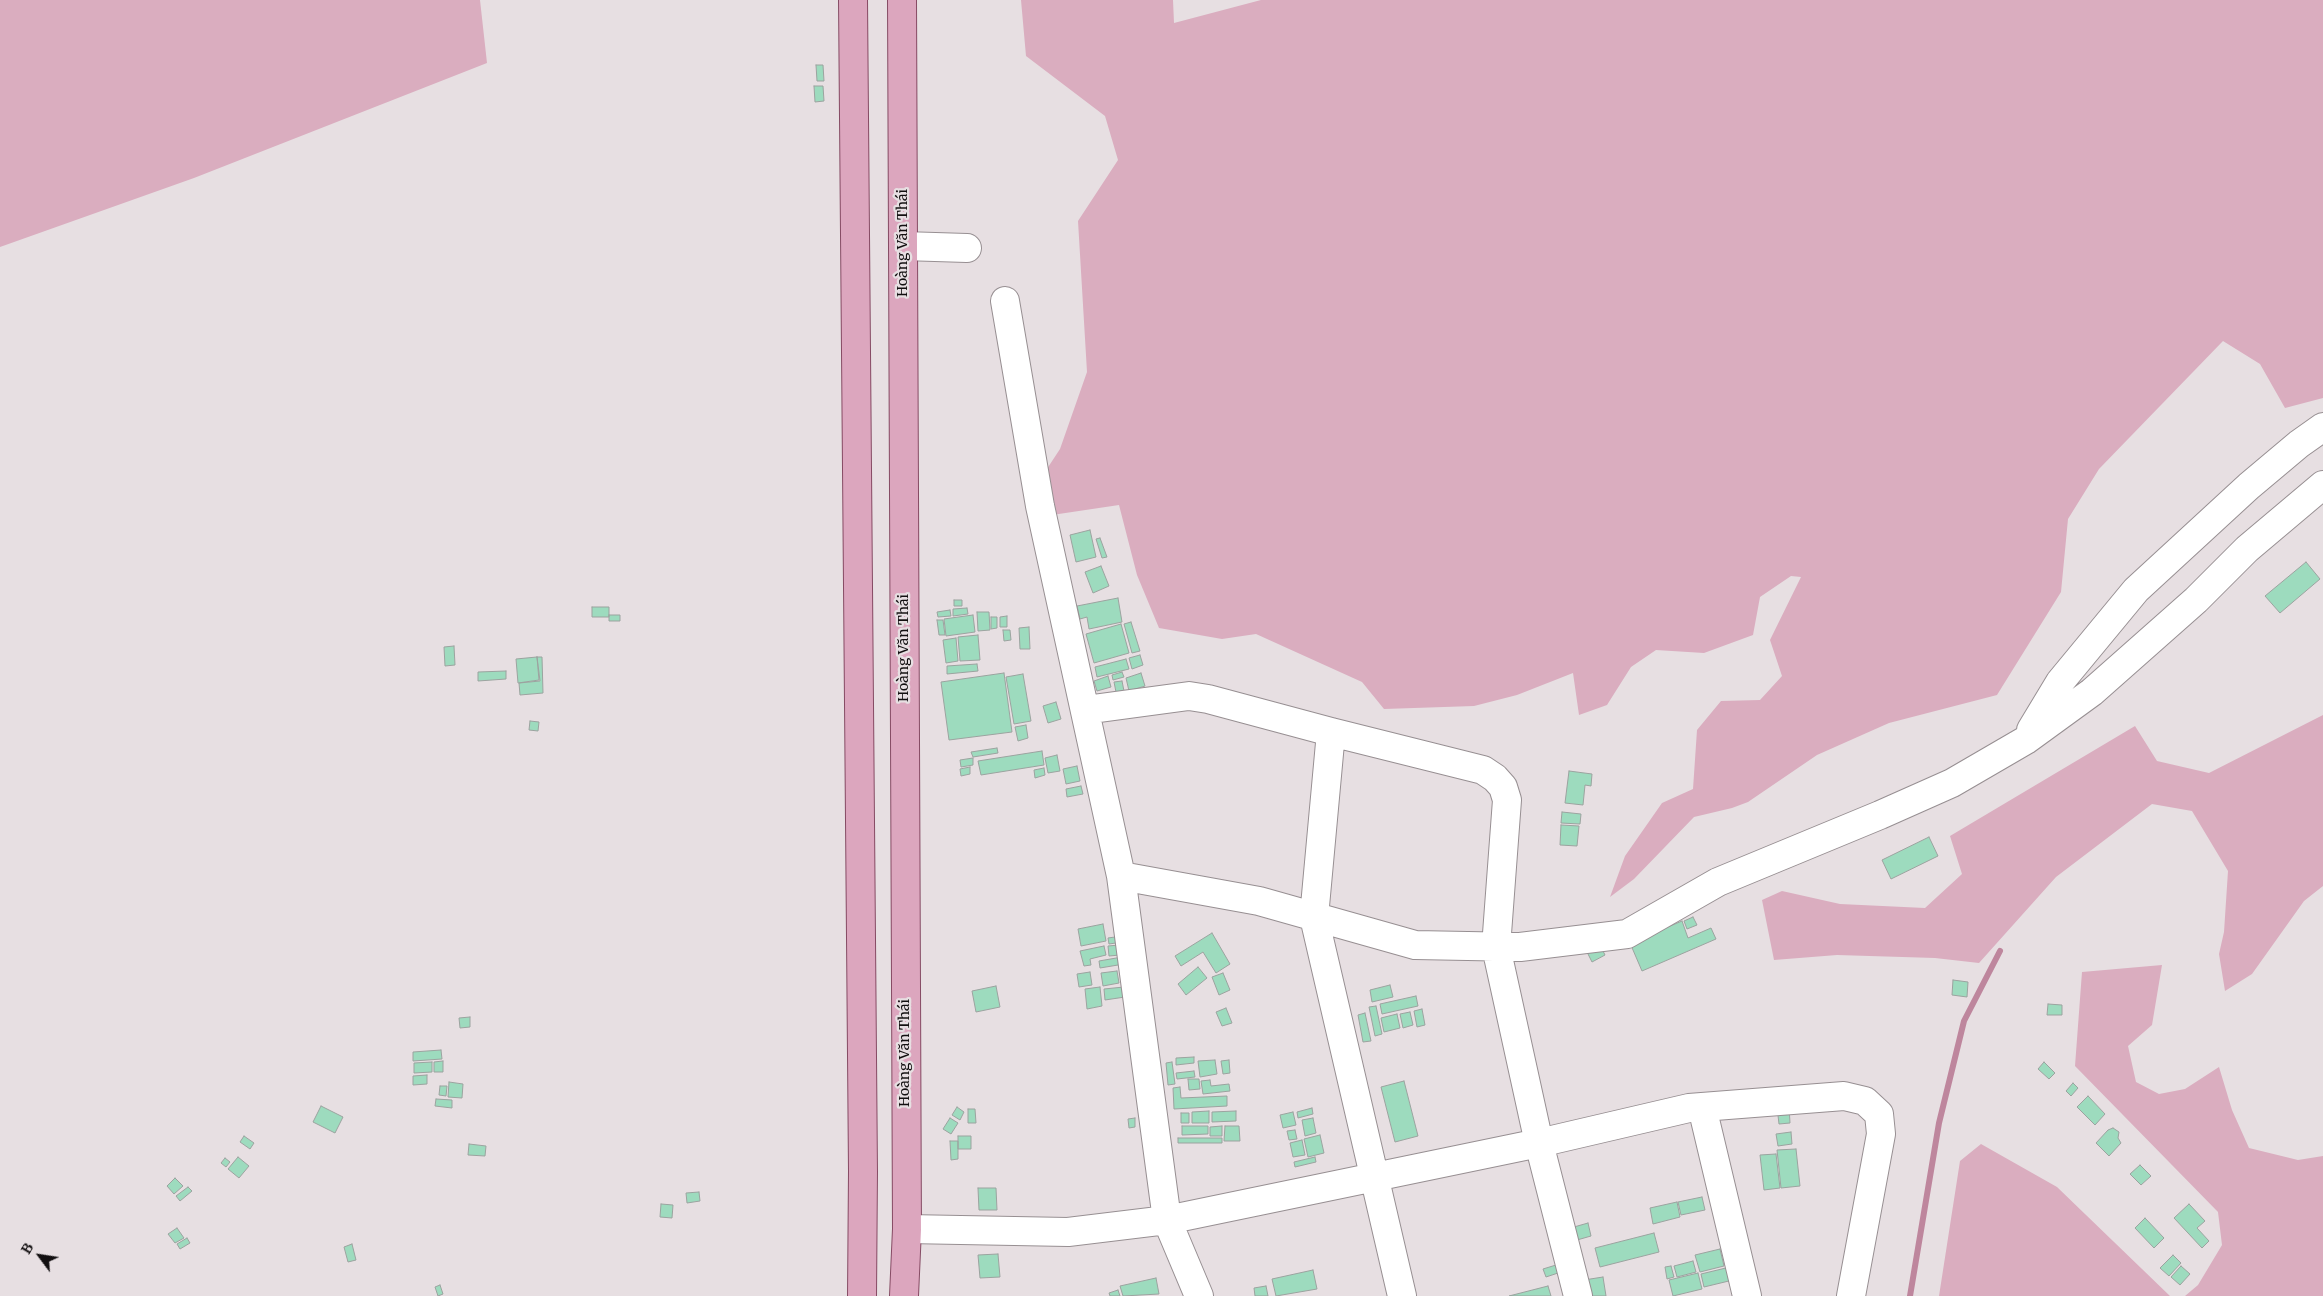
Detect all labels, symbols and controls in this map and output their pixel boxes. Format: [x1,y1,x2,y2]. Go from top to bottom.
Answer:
street label: Hoàng Văn Thái [895,189,911,297]
street label: Hoàng Văn Thái [896,594,912,702]
street label: Hoàng Văn Thái [897,999,913,1107]
north arrow [15,1231,65,1281]
text: B [17,1239,37,1257]

